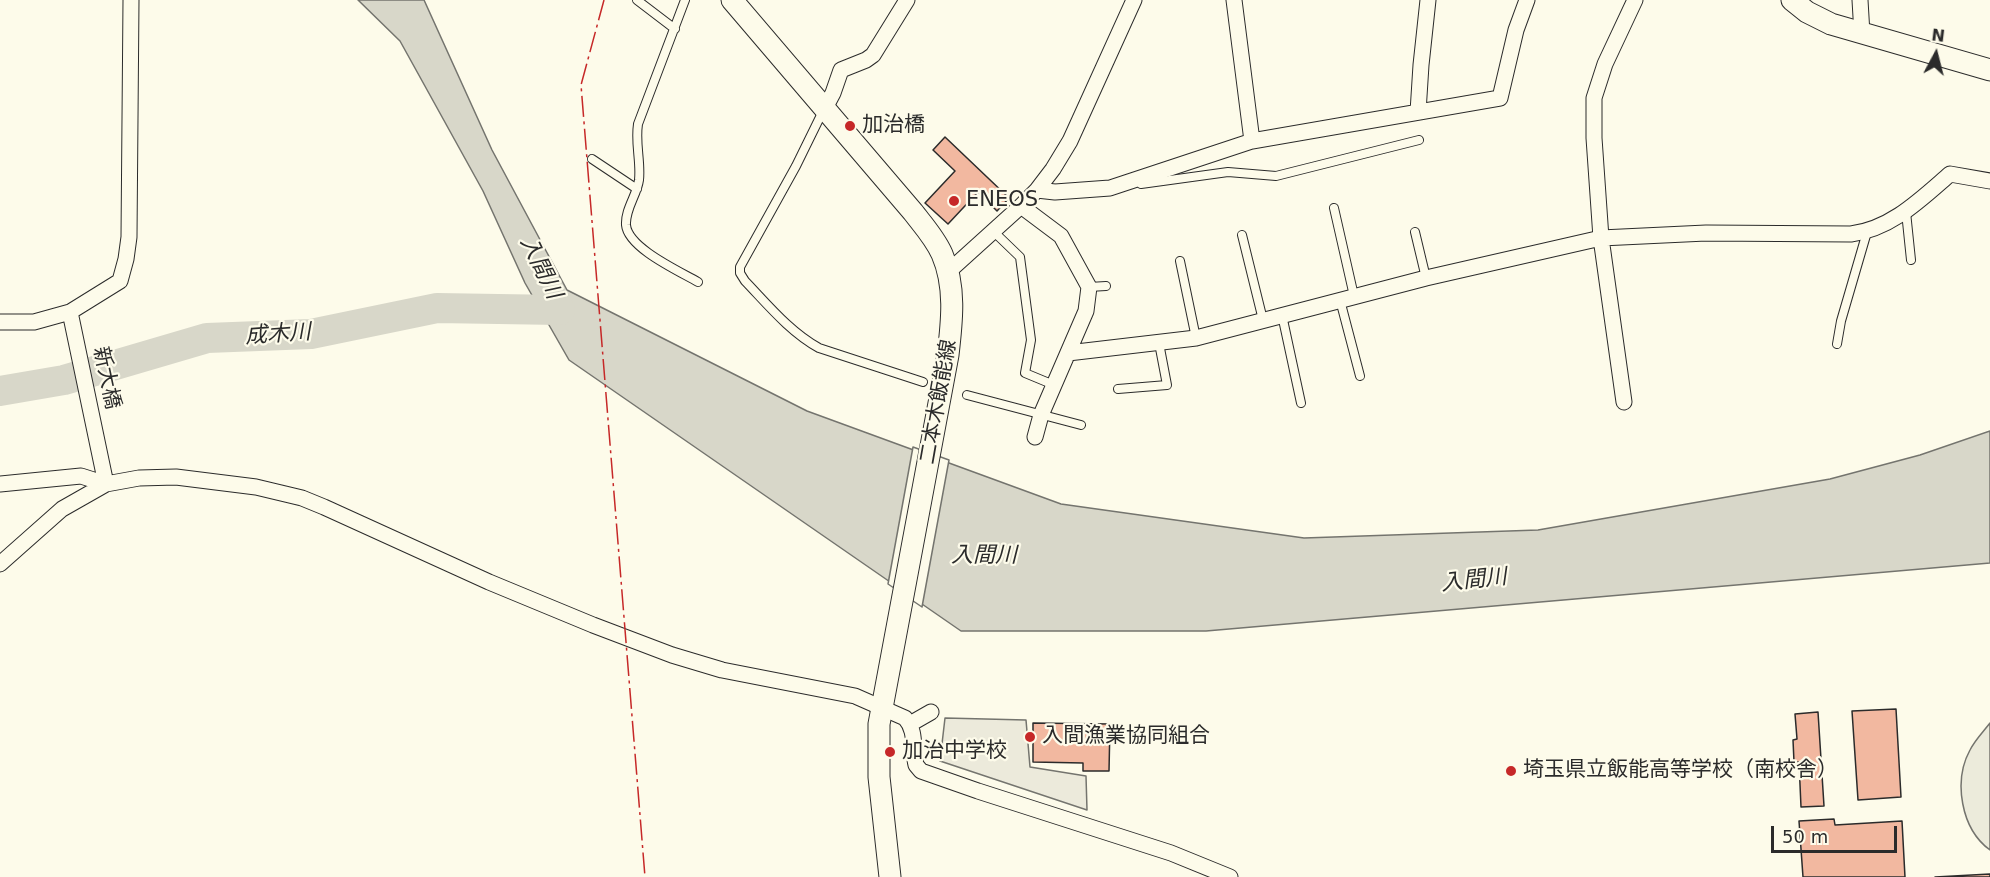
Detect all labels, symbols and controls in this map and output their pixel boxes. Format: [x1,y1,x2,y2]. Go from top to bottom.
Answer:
north arrow [1906,24,1966,84]
text: N [1930,25,1946,46]
place label: 加治橋 [862,113,925,139]
marker: 加治橋 [843,119,857,133]
place label: ENEOS [966,188,1038,214]
marker: ENEOS [947,194,961,208]
water label: 入間川 [514,233,566,303]
water label: 成木川 [244,320,312,350]
street label: 二本木飯能線 [916,338,962,466]
street label: 新大橋 [87,345,125,411]
water label: 入間川 [951,543,1017,569]
water label: 入間川 [1440,564,1508,598]
place label: 入間漁業協同組合 [1042,724,1210,750]
marker: 入間漁業協同組合 [1023,730,1037,744]
place label: 加治中学校 [902,739,1007,765]
marker: 加治中学校 [883,745,897,759]
place label: 埼玉県立飯能高等学校（南校舎） [1523,758,1838,784]
marker: 埼玉県立飯能高等学校（南校舎） [1504,764,1518,778]
scale bar [1774,814,1900,852]
text: 50 m [1782,826,1828,847]

